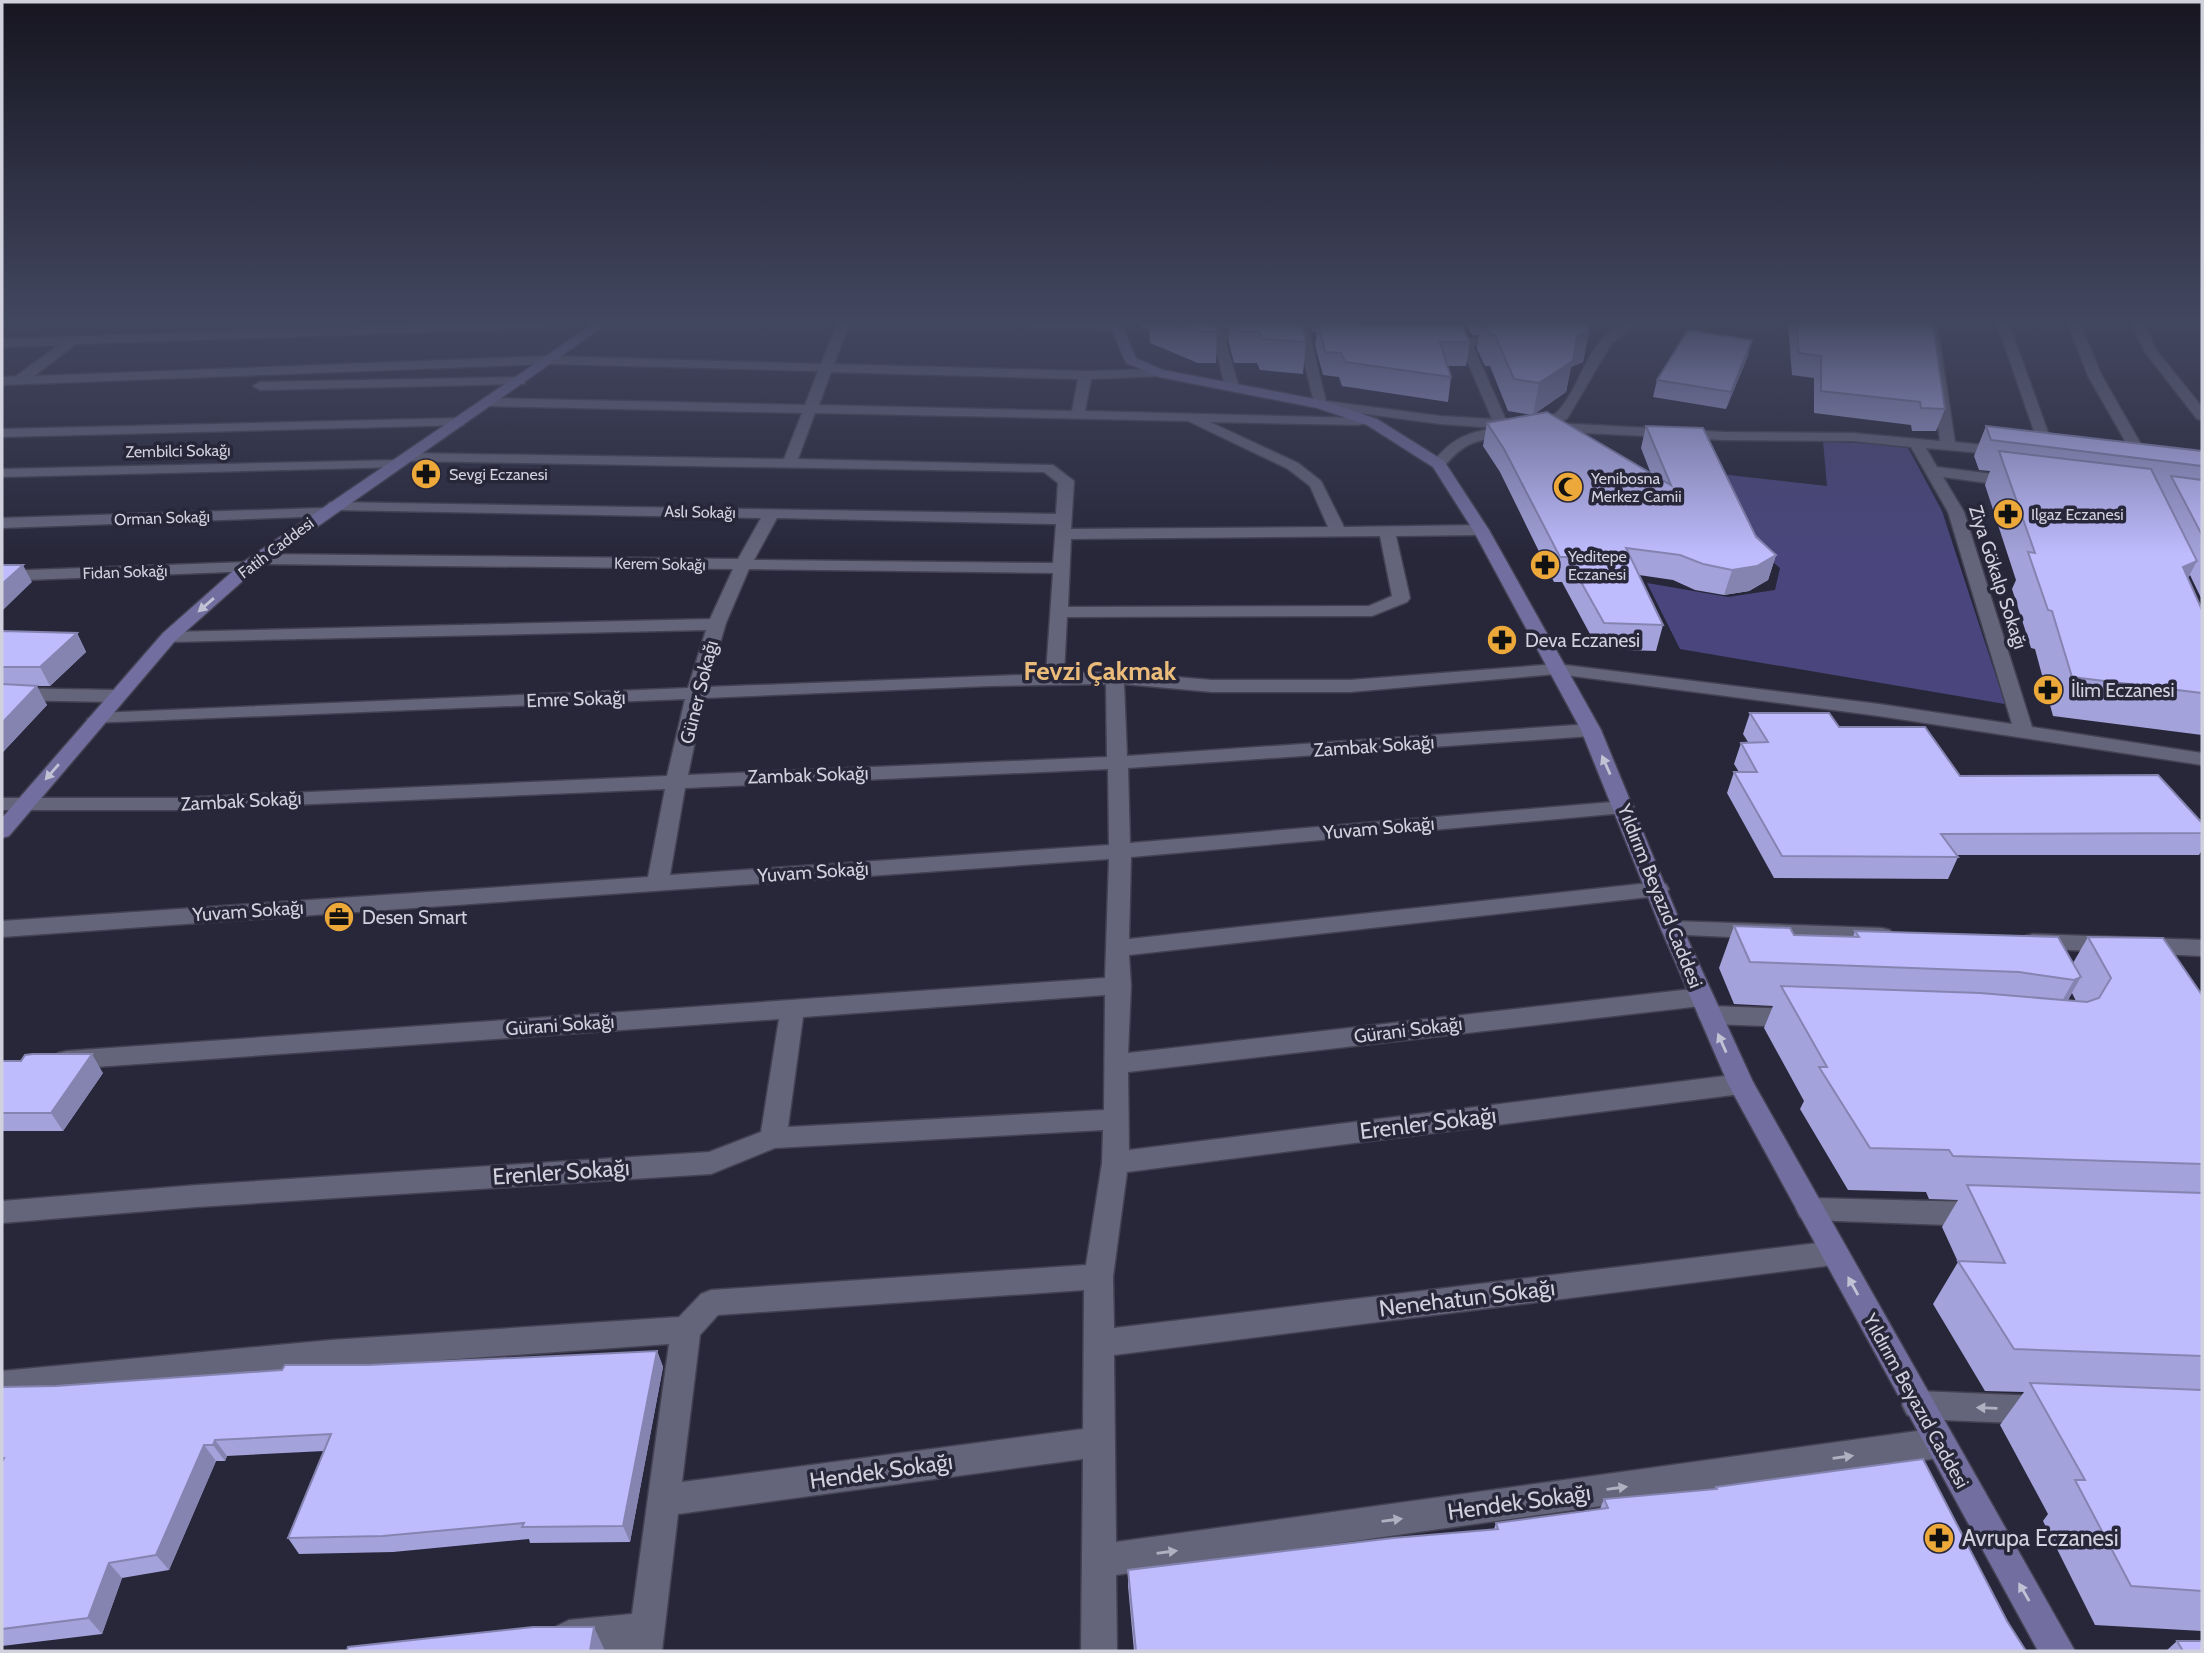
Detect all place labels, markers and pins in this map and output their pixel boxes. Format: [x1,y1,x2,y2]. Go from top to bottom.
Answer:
pharmacy icon: Sevgi Eczanesi [409,457,443,491]
place label: Sevgi Eczanesi [449,465,548,484]
place label: Yenibosna Merkez Camii [1590,469,1682,506]
mosque icon: Yenibosna Merkez Camii [1551,470,1585,504]
pharmacy icon: Ilgaz Eczanesi [1991,497,2025,531]
place label: Ilgaz Eczanesi [2031,505,2124,524]
place label: Yeditepe Eczanesi [1567,547,1627,584]
pharmacy icon: Yeditepe Eczanesi [1528,548,1562,582]
pharmacy icon: Deva Eczanesi [1485,623,1519,657]
place label: Deva Eczanesi [1525,629,1640,652]
pharmacy icon: İlim Eczanesi [2031,673,2065,707]
place label: İlim Eczanesi [2071,679,2174,702]
office icon: Desen Smart [322,900,356,934]
place label: Desen Smart [362,906,468,929]
pharmacy icon: Avrupa Eczanesi [1922,1521,1956,1555]
place label: Avrupa Eczanesi [1962,1524,2119,1552]

